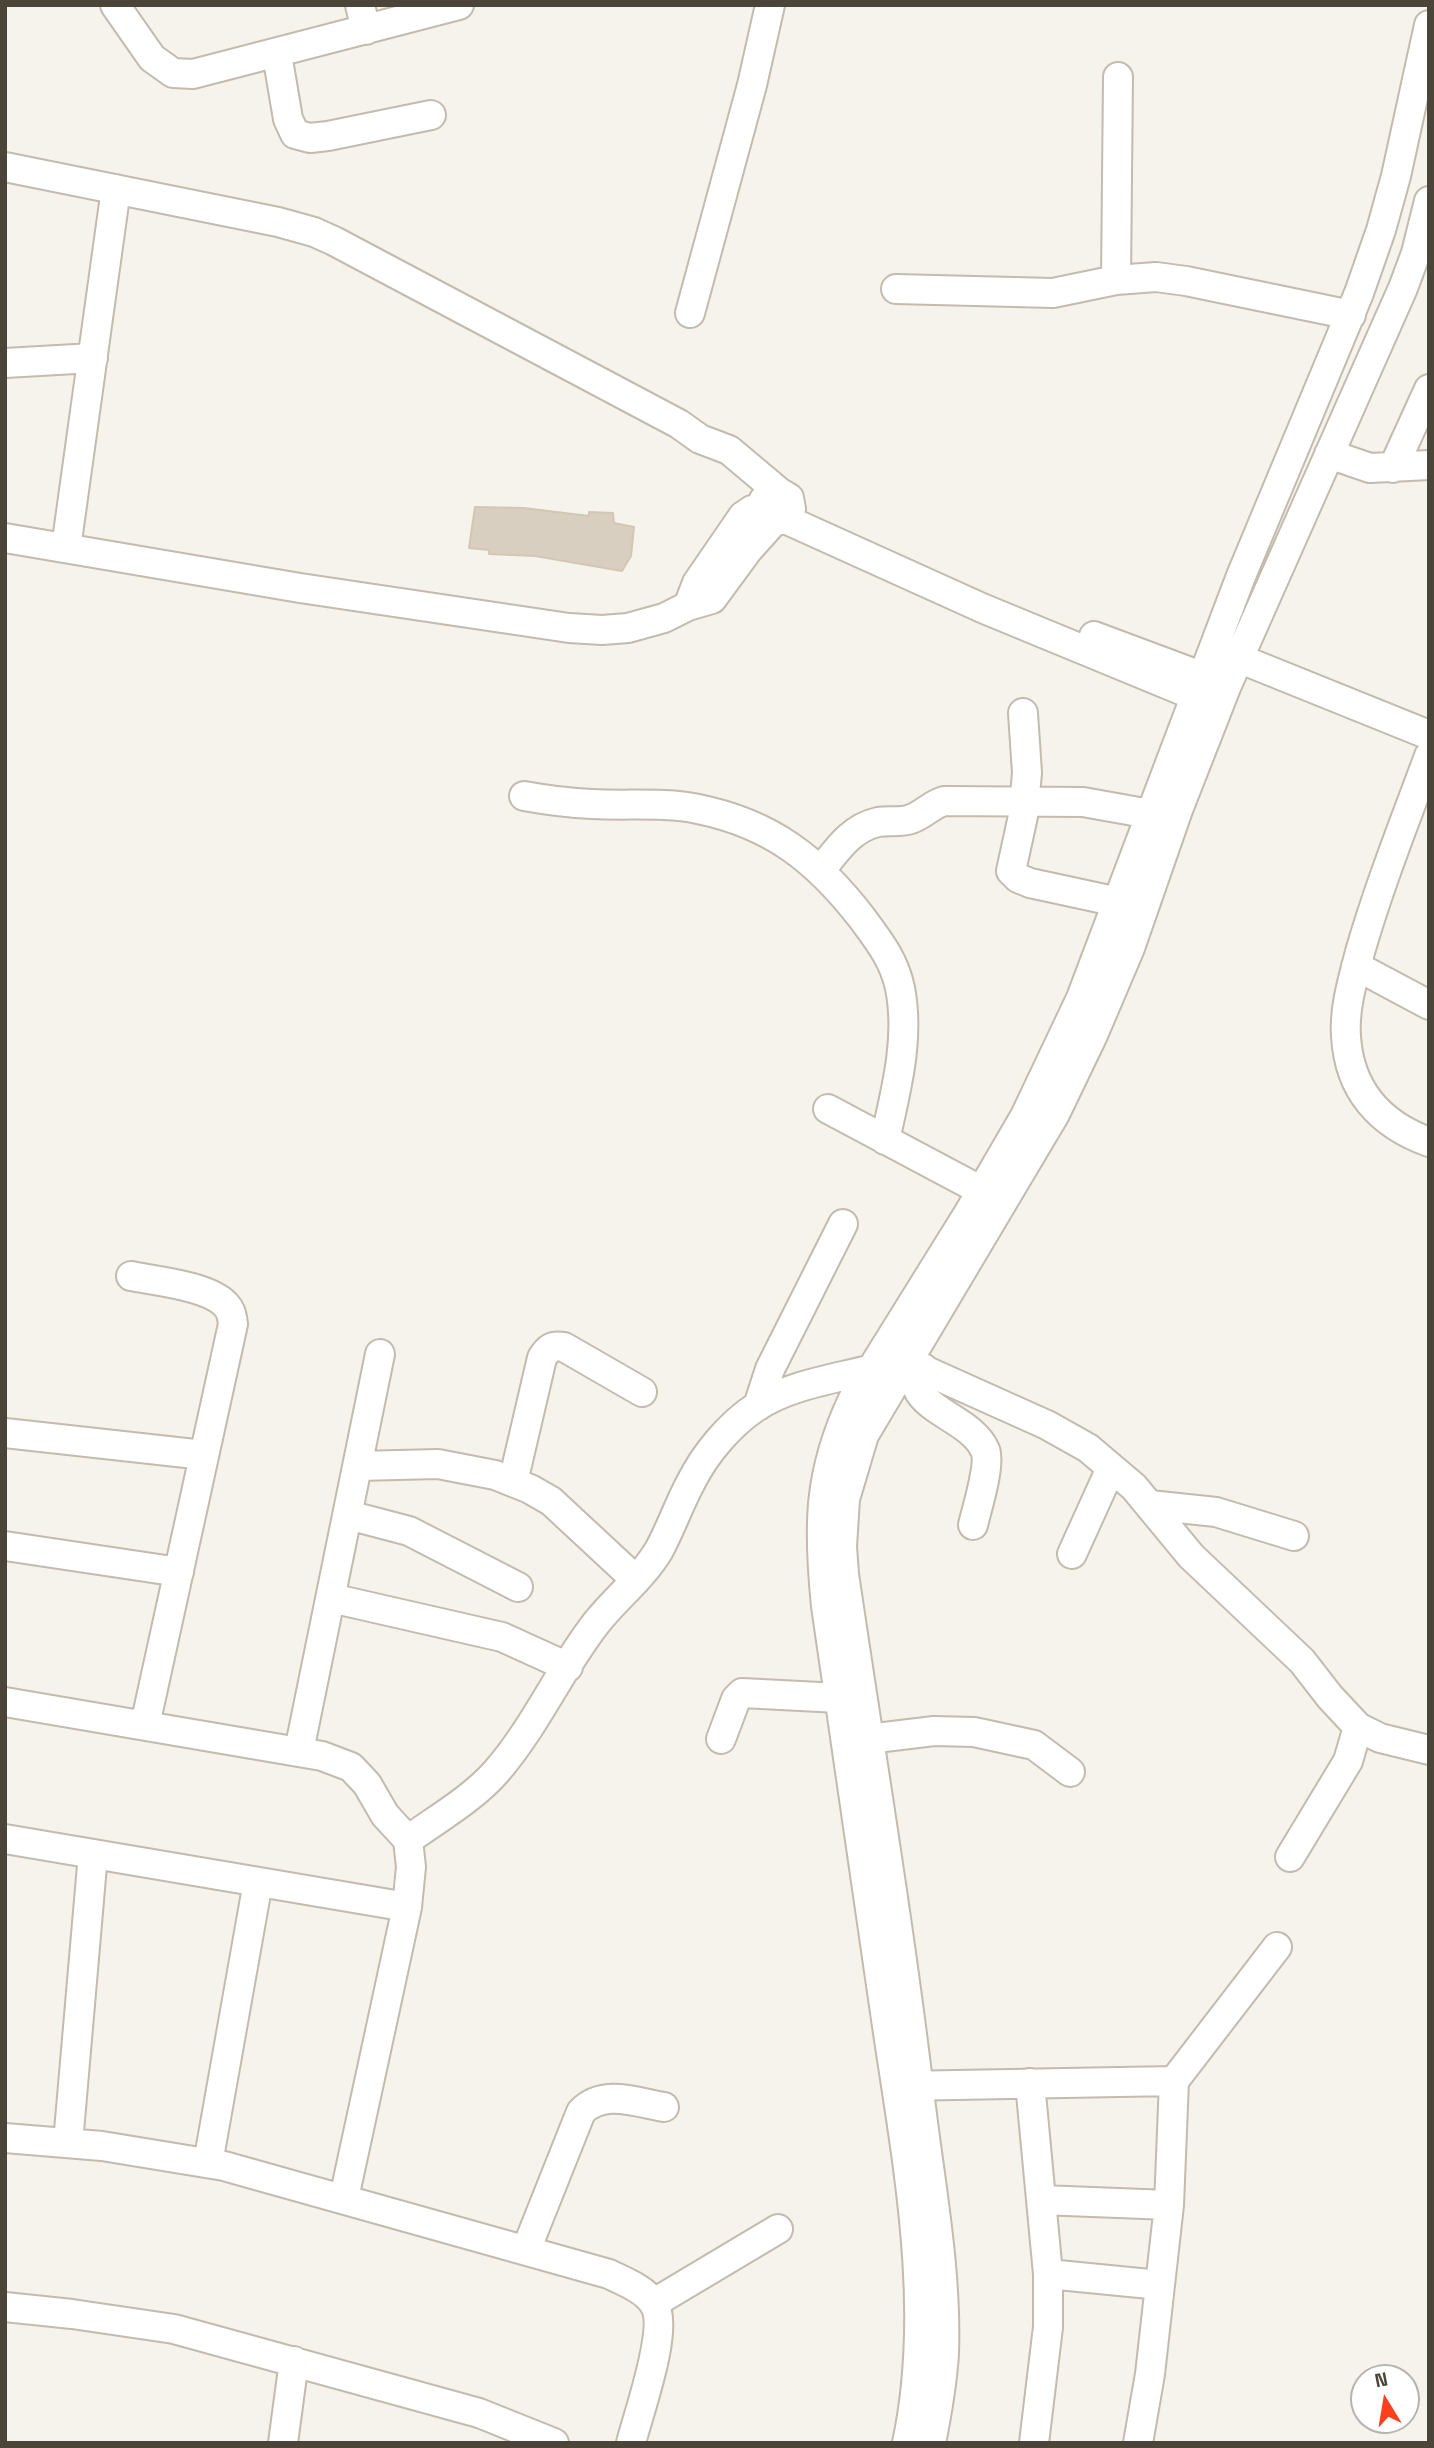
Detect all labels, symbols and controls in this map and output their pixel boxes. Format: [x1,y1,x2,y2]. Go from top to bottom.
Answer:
north arrow [1350,2364,1420,2434]
text: N [1373,2366,1390,2393]

